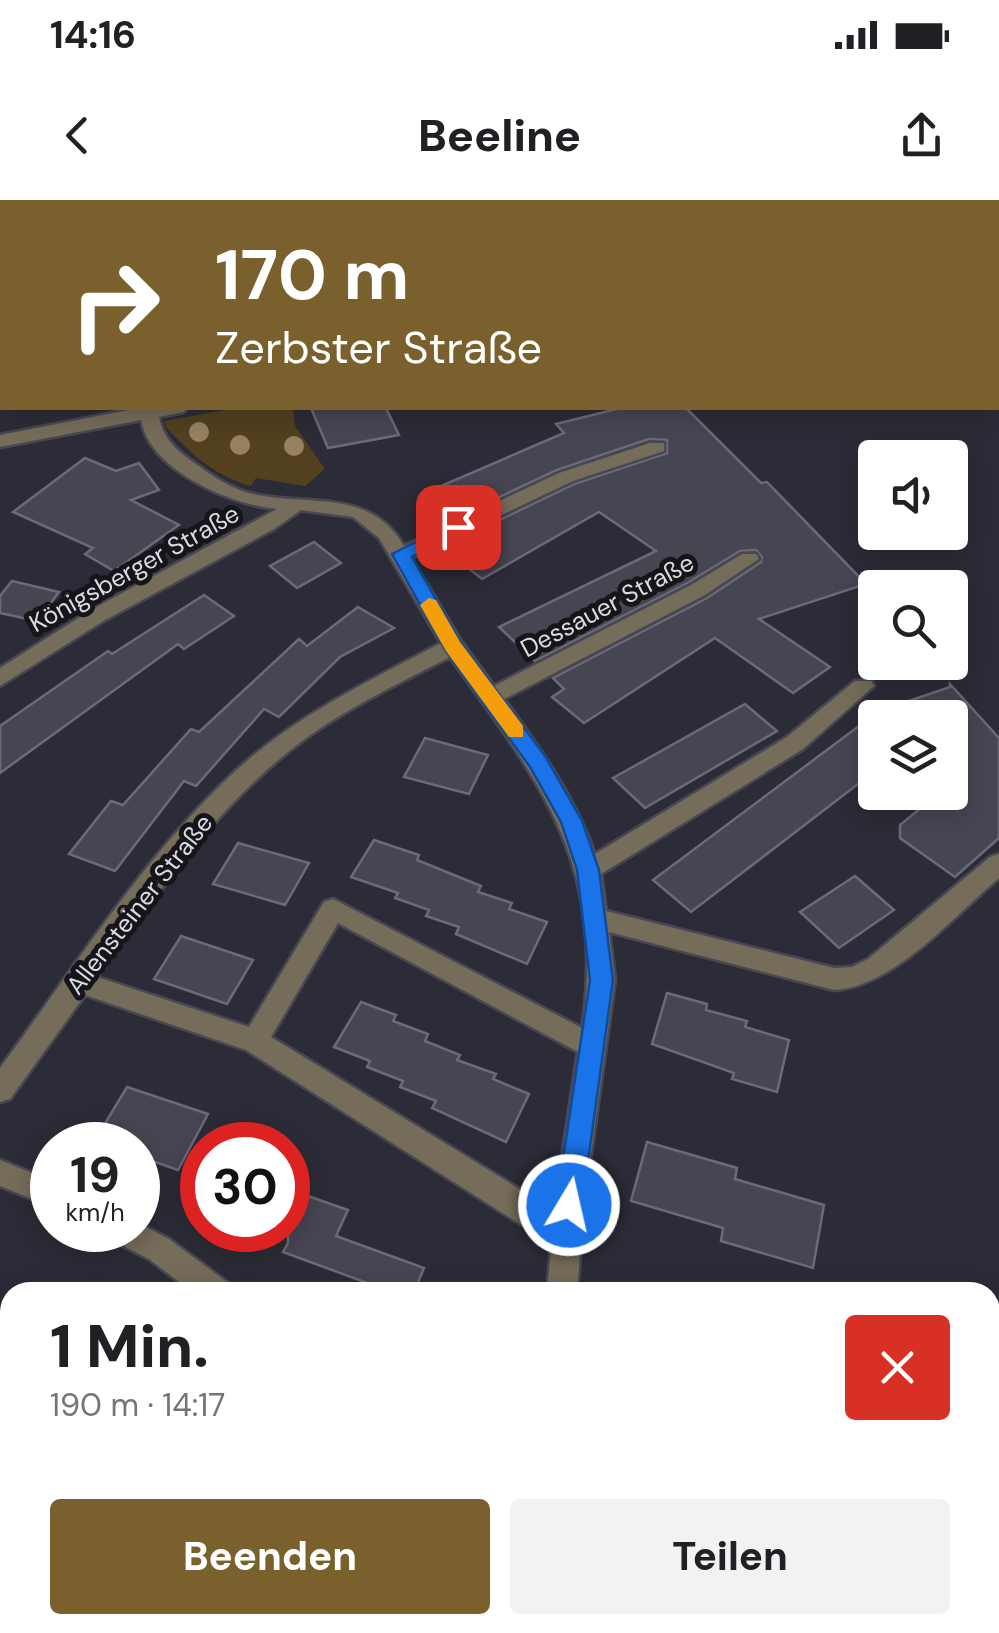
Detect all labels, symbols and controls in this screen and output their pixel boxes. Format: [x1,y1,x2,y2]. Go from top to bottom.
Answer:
text: 14:16 [50,10,136,60]
text: Beeline [418,106,581,165]
icon: back [50,108,105,163]
icon: share [894,108,949,163]
text: 170 m [215,230,409,321]
icon: right [50,240,180,370]
text: Zerbster Straße [215,318,542,377]
map controls [858,440,968,810]
button: sound [858,440,968,550]
pin [416,485,501,570]
street label: Königsberger Straße [23,497,245,640]
icon: arrive [431,500,486,555]
street label: Dessauer Straße [515,546,700,665]
button: search [858,570,968,680]
button: layers [858,700,968,810]
street label: Allensteiner Straße [59,807,220,1001]
speed limit sign: 30 [180,1122,310,1252]
text: 19 [70,1142,120,1208]
position arrow [517,1153,621,1257]
text: km/h [65,1196,125,1229]
text: 1 Min. [50,1307,209,1386]
button: close [845,1315,950,1420]
text: 190 m · 14:17 [50,1384,225,1426]
button: Beenden [50,1499,490,1614]
button: Teilen [510,1499,950,1614]

